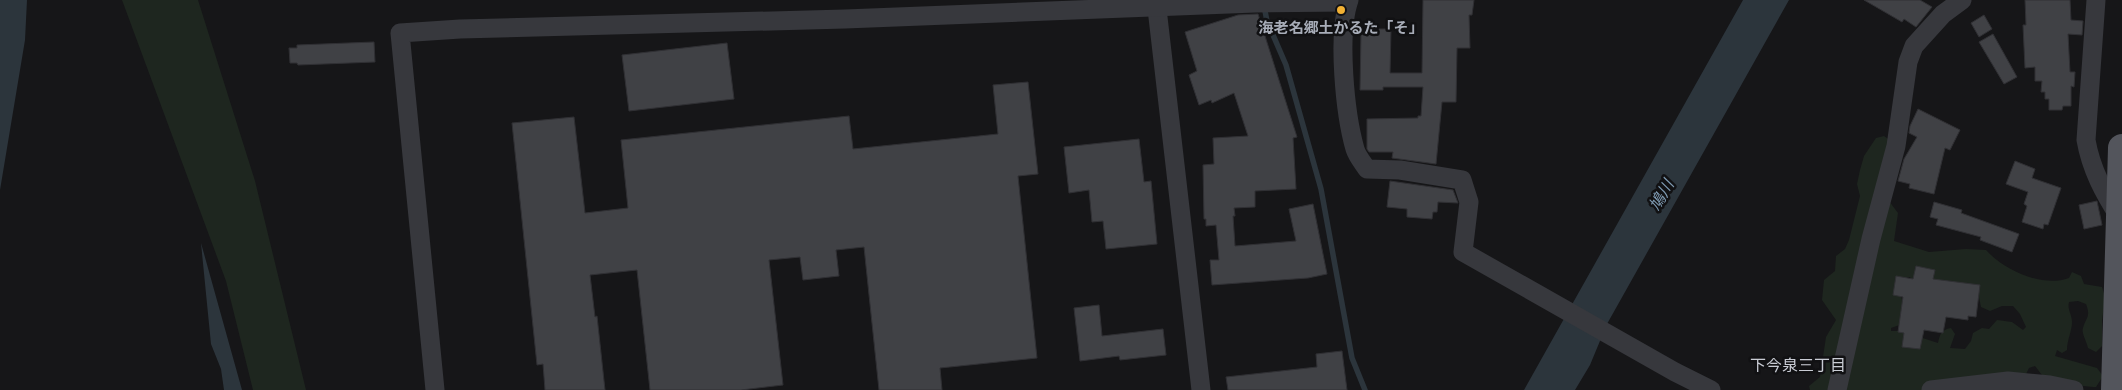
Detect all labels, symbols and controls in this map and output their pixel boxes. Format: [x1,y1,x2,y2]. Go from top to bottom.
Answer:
marker: 海老名郷土かるた「そ」 [1335,4,1347,16]
place label: 海老名郷土かるた「そ」 [1258,18,1424,37]
water label: 鳩川 [1644,174,1679,214]
district label: 下今泉三丁目 [1750,355,1846,375]

